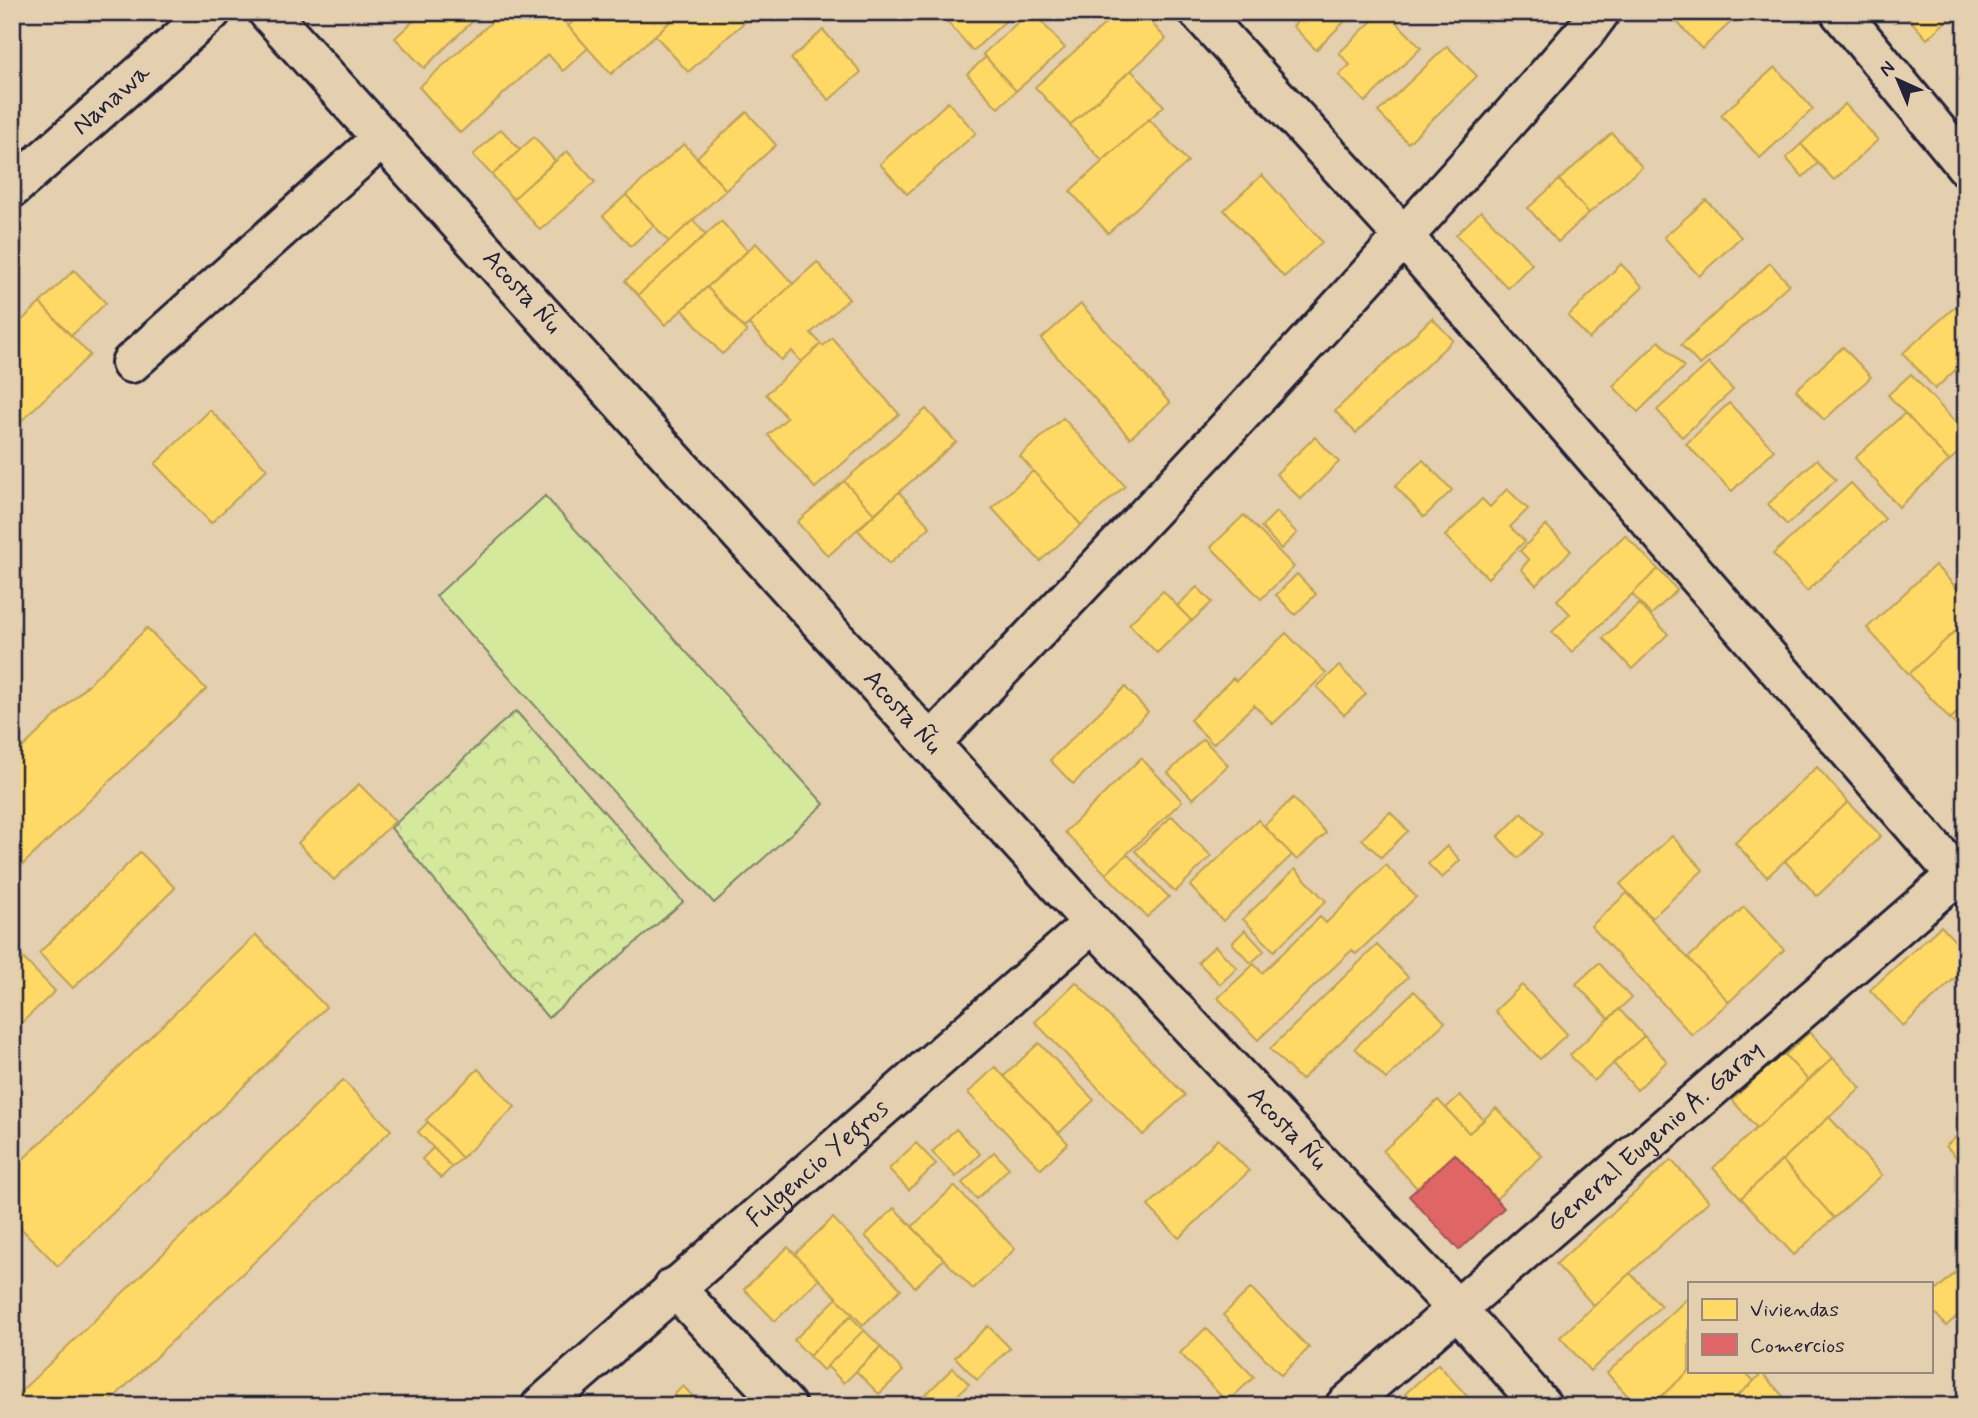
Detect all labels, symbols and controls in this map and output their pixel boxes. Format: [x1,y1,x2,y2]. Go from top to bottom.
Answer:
north arrow [1862,46,1932,116]
text: N [1874,55,1900,82]
street label: Nanawa [65,56,158,144]
street label: Acosta Ñu [474,242,569,342]
street label: Acosta Ñu [855,663,950,762]
street label: General Eugenio A. Garay [1540,1033,1771,1240]
street label: Acosta Ñu [1239,1080,1335,1178]
street label: Fulgencio Yegros [739,1092,897,1235]
legend [1688,1282,1932,1372]
text: Viviendas [1750,1296,1839,1324]
text: Comercios [1750,1332,1845,1360]

